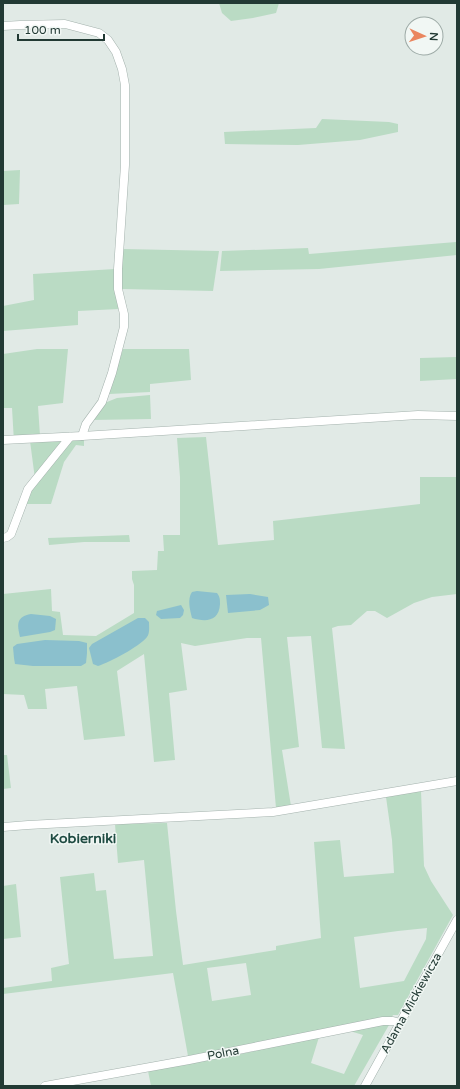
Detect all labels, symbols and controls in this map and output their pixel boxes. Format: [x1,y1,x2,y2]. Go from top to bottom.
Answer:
scale bar [18,16,104,42]
north arrow [404,16,444,56]
text: 100 m [24,23,61,37]
text: N [427,32,440,41]
district label: Kobierniki [50,830,116,847]
street label: Adama Mickiewicza [378,950,444,1056]
street label: Polna [206,1043,240,1063]

